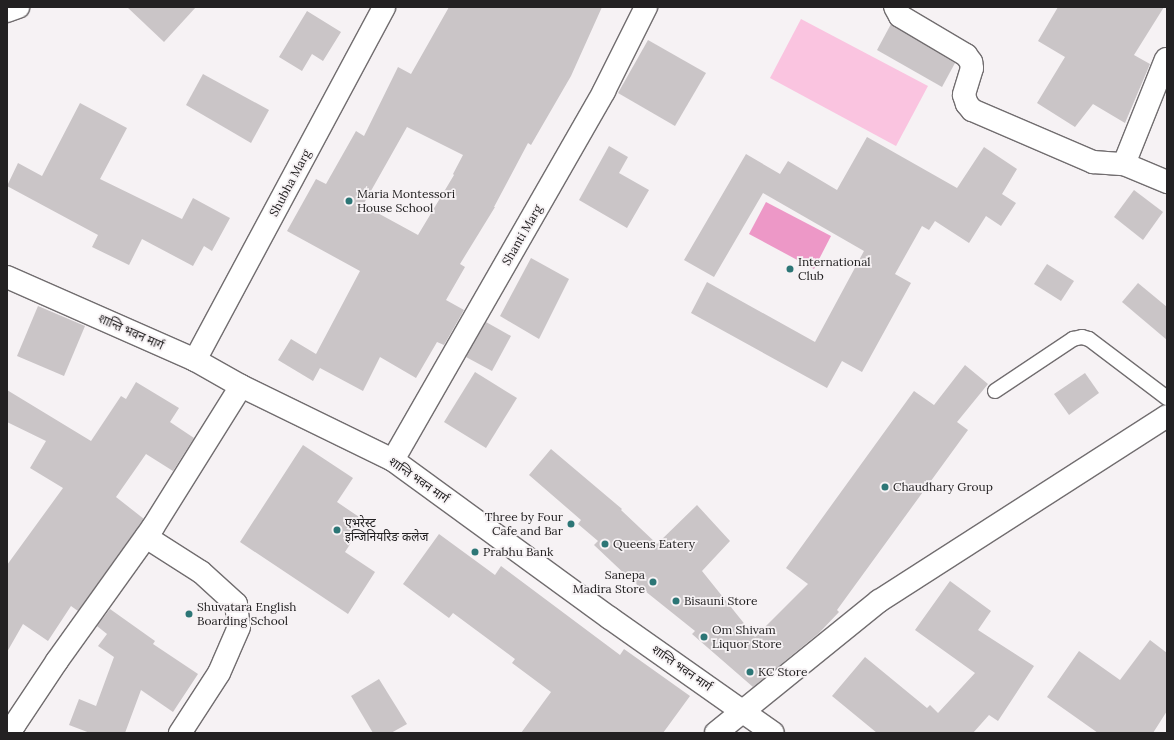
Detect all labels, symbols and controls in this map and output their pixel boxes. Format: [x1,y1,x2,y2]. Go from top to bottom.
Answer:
street label: Shubha Marg [266,147,314,219]
place label: Maria Montessori House School [357,187,455,215]
marker: Maria Montessori House School [344,196,354,206]
street label: Shanti Marg [499,202,545,268]
place label: International Club [798,255,871,283]
marker: International Club [785,264,795,274]
street label: शान्ति भवन मार्ग [96,311,166,353]
street label: शान्ति भवन मार्ग [386,454,452,506]
place label: Chaudhary Group [893,480,993,494]
marker: Chaudhary Group [880,482,890,492]
place label: Three by Four Cafe and Bar [485,510,563,538]
place label: एभरेस्ट इन्जिनियरिङ कलेज [345,516,428,544]
marker: Three by Four Cafe and Bar [566,519,576,529]
marker: एभरेस्ट इन्जिनियरिङ कलेज [332,525,342,535]
place label: Queens Eatery [613,537,695,551]
marker: Queens Eatery [600,539,610,549]
place label: Prabhu Bank [483,545,553,559]
marker: Prabhu Bank [470,547,480,557]
place label: Sanepa Madira Store [573,568,645,596]
marker: Sanepa Madira Store [648,577,658,587]
place label: Bisauni Store [684,594,757,608]
marker: Bisauni Store [671,596,681,606]
place label: Shuvatara English Boarding School [197,600,296,628]
marker: Shuvatara English Boarding School [184,609,194,619]
place label: Om Shivam Liquor Store [712,623,782,651]
marker: Om Shivam Liquor Store [699,632,709,642]
street label: शान्ति भवन मार्ग [649,642,715,694]
place label: KC Store [758,665,807,679]
marker: KC Store [745,667,755,677]

